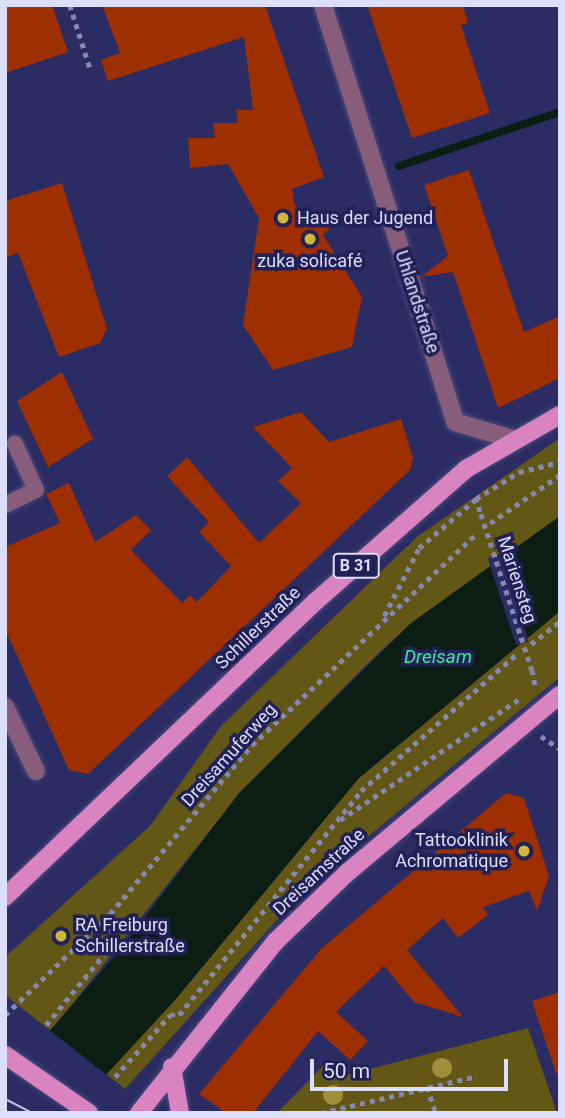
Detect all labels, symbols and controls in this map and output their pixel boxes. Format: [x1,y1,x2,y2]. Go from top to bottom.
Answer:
place label: Haus der Jugend [297,207,433,229]
marker: Haus der Jugend [275,210,291,226]
marker: zuka solicafé [302,231,318,247]
street label: Uhlandstraße [390,248,444,356]
place label: zuka solicafé [257,250,363,272]
street label: Mariensteg [493,534,541,626]
road number: B 31 [332,554,380,579]
street label: Schillerstraße [211,582,305,674]
water label: Dreisam [404,646,472,668]
street label: Dreisamuferweg [177,699,281,811]
street label: Dreisamstraße [269,824,369,920]
place label: Tattooklinik Achromatique [395,830,508,872]
marker: Tattooklinik Achromatique [514,841,534,861]
place label: RA Freiburg Schillerstraße [75,915,185,958]
marker: RA Freiburg Schillerstraße [53,928,69,944]
scale bar [313,1044,511,1088]
text: 50 m [323,1059,370,1083]

